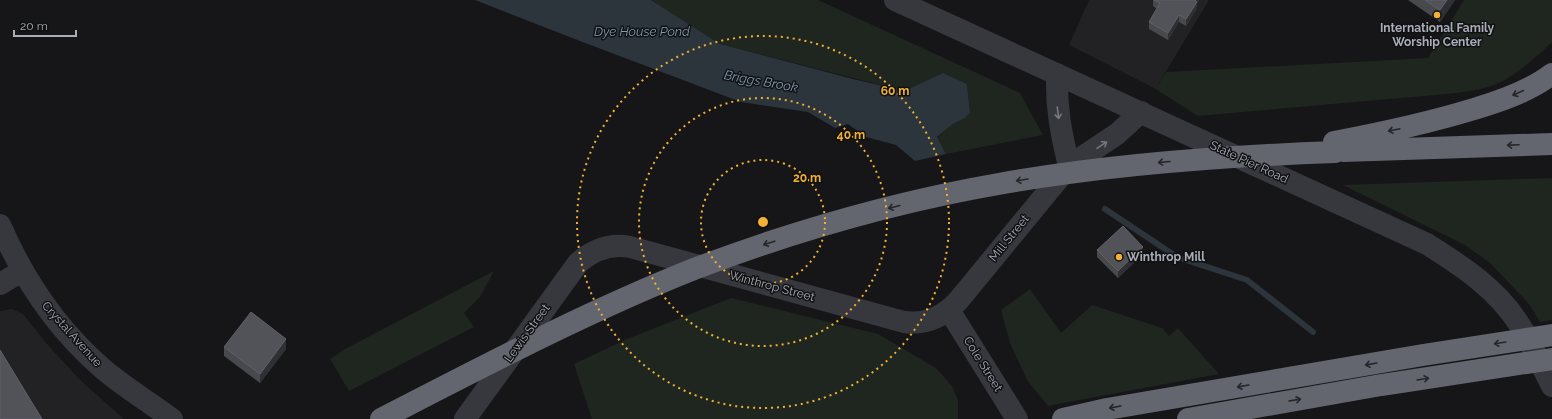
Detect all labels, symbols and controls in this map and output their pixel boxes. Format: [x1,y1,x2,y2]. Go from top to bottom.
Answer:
marker: International Family Worship Center [1432,10,1442,20]
scale bar [14,12,76,38]
text: 20 m [20,19,48,33]
place label: International Family Worship Center [1380,21,1494,49]
water label: Dye House Pond [594,24,690,39]
water label: Briggs Brook [723,67,799,95]
text: 60 m [881,84,909,98]
one-way arrow [1512,90,1524,97]
one-way arrow [1054,106,1062,119]
one-way arrow [1388,127,1401,135]
text: 40 m [837,128,865,142]
street label: State Pier Road [1208,138,1290,186]
one-way arrow [1096,141,1107,149]
one-way arrow [1507,142,1520,149]
one-way arrow [1158,159,1171,166]
text: 20 m [793,171,821,185]
one-way arrow [1015,176,1028,184]
one-way arrow [888,203,901,211]
street label: Mill Street [986,212,1032,264]
centre of rings [756,215,770,229]
one-way arrow [764,239,776,247]
place label: Winthrop Mill [1127,250,1205,264]
marker: Winthrop Mill [1114,252,1124,262]
street label: Winthrop Street [728,268,816,304]
street label: Crystal Avenue [39,299,105,369]
street label: Lewis Street [501,301,553,365]
street label: Cole Street [961,334,1005,394]
one-way arrow [1494,339,1507,347]
one-way arrow [1365,360,1378,368]
one-way arrow [1416,375,1429,383]
one-way arrow [1237,382,1250,390]
one-way arrow [1288,396,1301,404]
one-way arrow [1109,404,1122,412]

